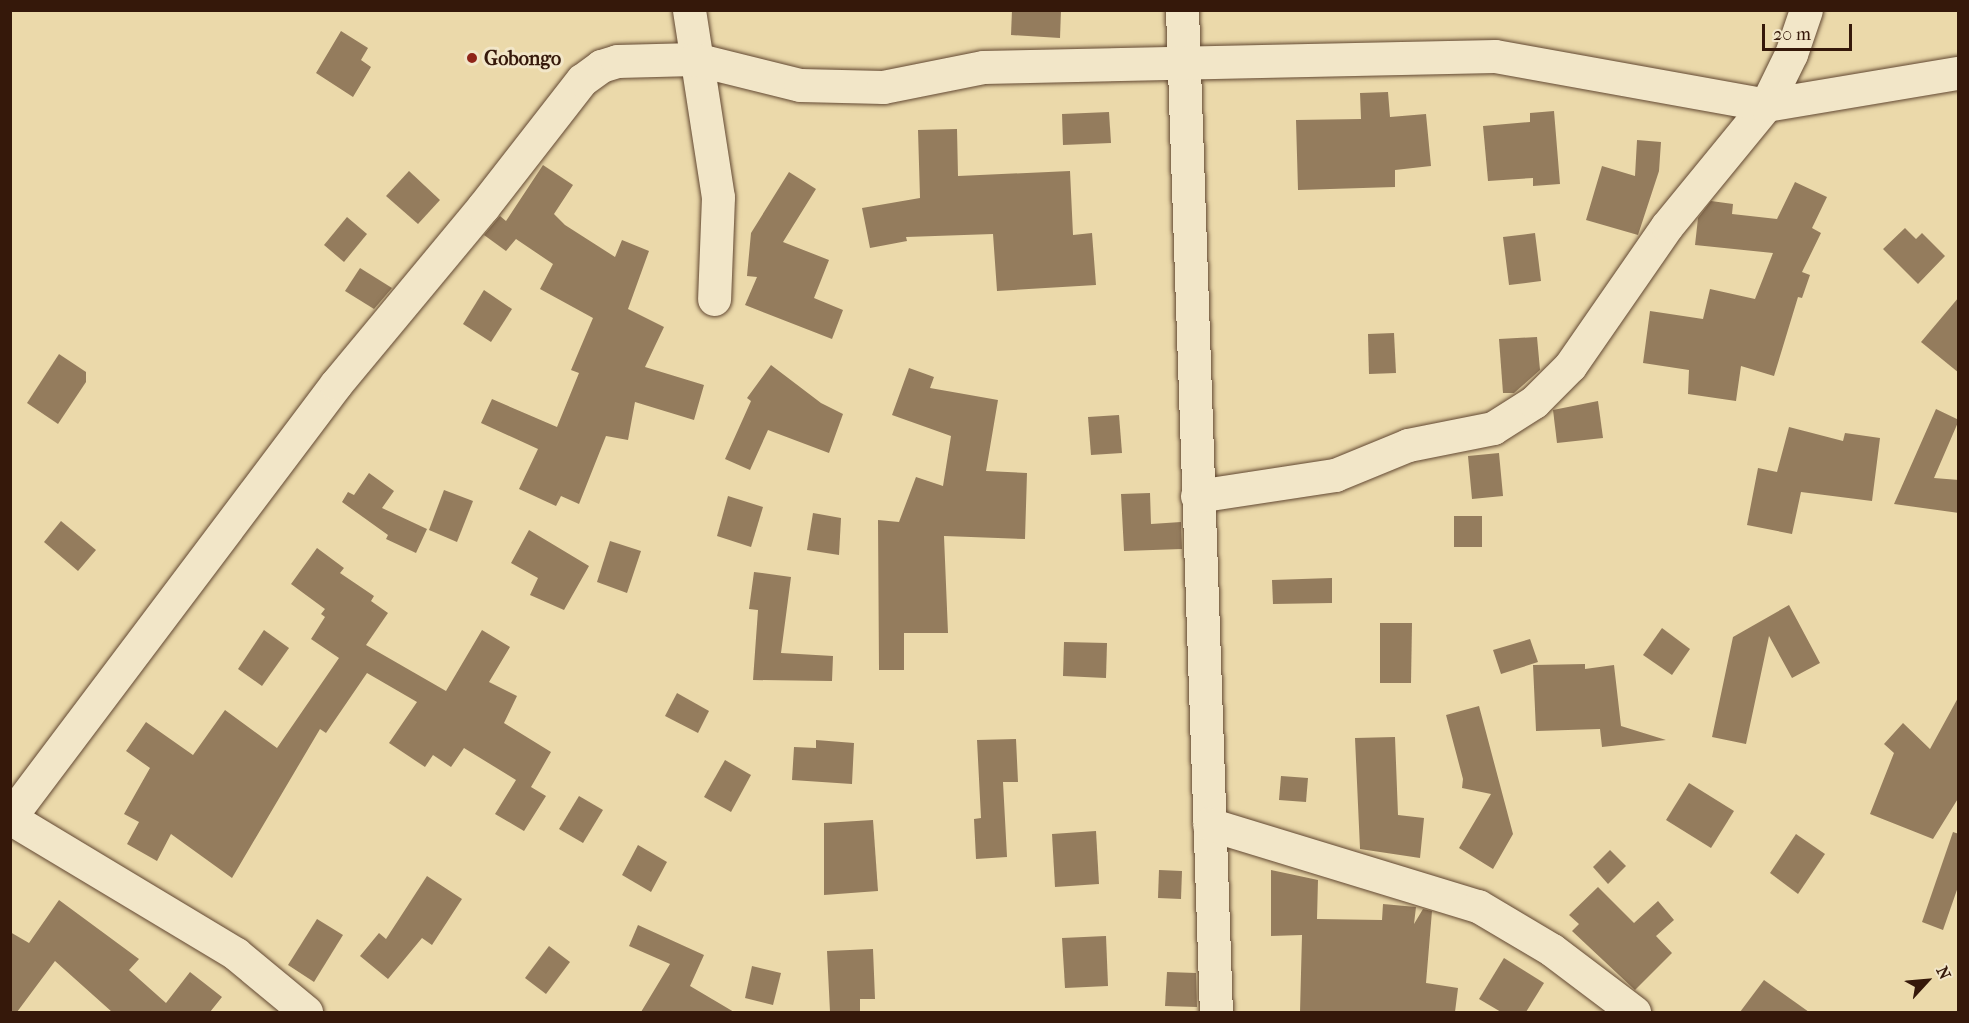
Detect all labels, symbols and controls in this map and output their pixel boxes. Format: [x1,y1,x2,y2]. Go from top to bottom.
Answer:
scale bar [1765,12,1855,50]
text: 20 m [1773,24,1811,45]
place label: Gobongo [484,46,561,70]
marker: Gobongo [465,51,479,65]
north arrow [1897,951,1957,1011]
text: N [1932,963,1955,983]

